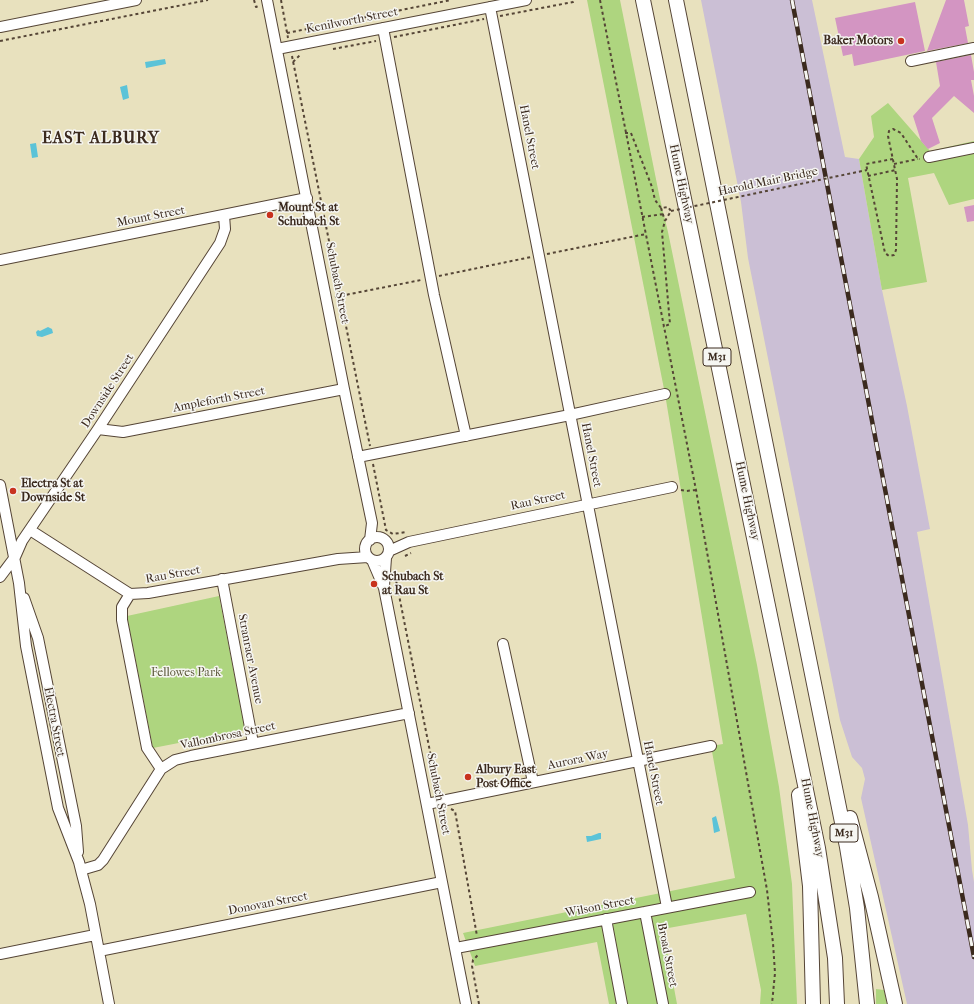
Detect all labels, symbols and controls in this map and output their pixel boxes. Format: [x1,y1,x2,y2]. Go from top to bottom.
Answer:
street label: Kenilworth Street [305,5,399,37]
place label: Baker Motors [823,34,893,48]
marker: Baker Motors [896,36,906,46]
street label: Hanel Street [516,104,542,170]
district label: EAST ALBURY [42,129,160,149]
street label: Hume Highway [666,143,696,225]
street label: Harold Mair Bridge [717,164,819,200]
place label: Mount St at Schubach St [278,201,340,229]
street label: Mount Street [116,203,186,231]
marker: Mount St at Schubach St [265,210,275,220]
street label: Schubach Street [322,241,352,325]
road number: M31 [703,348,731,366]
street label: Downside Street [79,351,137,431]
street label: Ampleforth Street [172,384,266,416]
street label: Hanel Street [578,422,604,488]
street label: Hume Highway [732,460,762,542]
place label: Electra St at Downside St [21,477,85,505]
marker: Electra St at Downside St [8,486,18,496]
street label: Rau Street [509,488,567,514]
street label: Rau Street [144,563,202,587]
place label: Schubach St at Rau St [382,570,444,598]
marker: Schubach St at Rau St [369,579,379,589]
street label: Stranraer Avenue [234,613,266,705]
park label: Fellowes Park [151,666,221,680]
street label: Electra Street [40,686,68,758]
street label: Vallombrosa Street [179,719,277,753]
street label: Hanel Street [640,740,666,806]
street label: Aurora Way [546,747,610,773]
street label: Schubach Street [423,752,453,836]
place label: Albury East Post Office [476,763,536,791]
marker: Albury East Post Office [463,772,473,782]
street label: Hume Highway [797,777,827,859]
road number: M31 [830,824,858,842]
street label: Donovan Street [227,889,309,919]
street label: Wilson Street [564,893,636,921]
street label: Broad Street [654,922,680,988]

